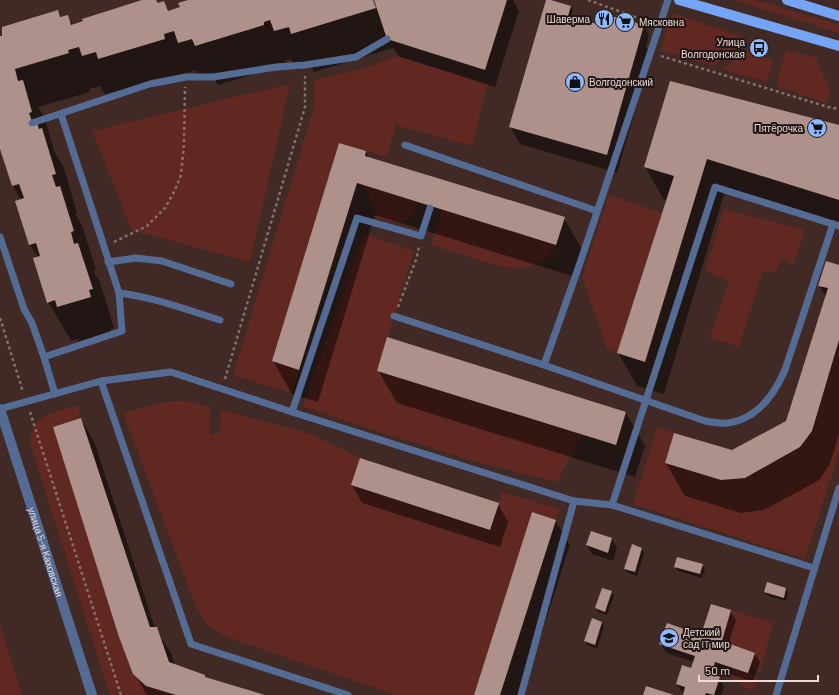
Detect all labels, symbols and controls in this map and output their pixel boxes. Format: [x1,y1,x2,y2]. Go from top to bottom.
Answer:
restaurant icon: Шаверма [593,8,615,30]
supermarket icon: Мясковна [614,11,636,33]
place label: Шаверма [547,13,590,25]
place label: Мясковна [639,16,685,28]
place label: Улица Волгодонская [681,36,745,60]
bus stop icon: Улица Волгодонская [748,37,770,59]
shop icon: Волгодонский [564,71,586,93]
place label: Волгодонский [589,76,653,88]
supermarket icon: Пятёрочка [806,117,828,139]
place label: Пятёрочка [754,122,803,134]
street label: улица 5-я Каховская [26,505,66,598]
place label: Детский сад IT мир [683,626,730,650]
school or university icon: Детский сад IT мир [658,627,680,649]
scale bar [699,657,818,683]
text: 50 m [705,663,730,677]

